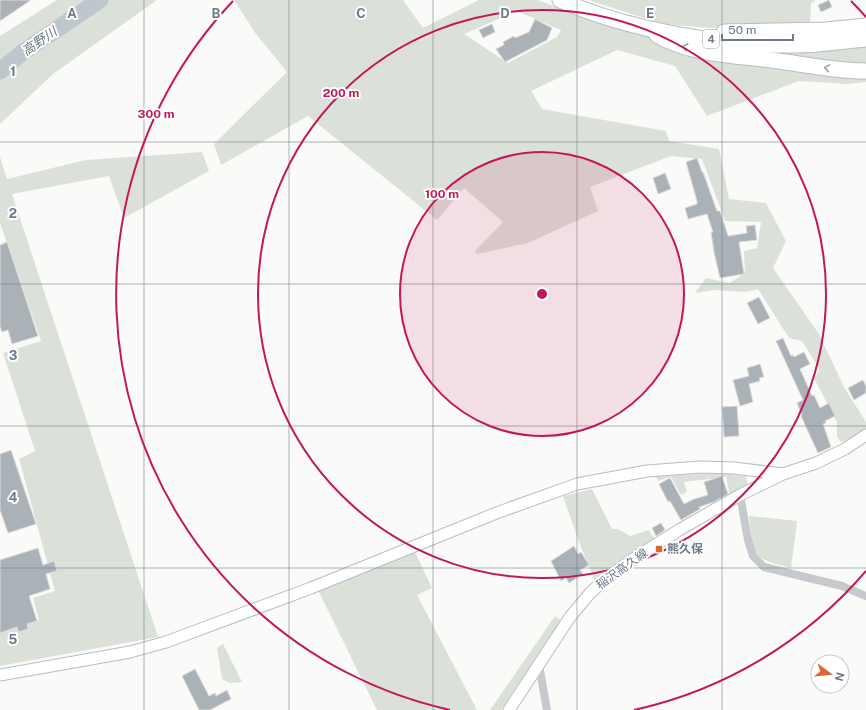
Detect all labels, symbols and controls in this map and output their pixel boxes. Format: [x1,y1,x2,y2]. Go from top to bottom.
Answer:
text: A [67,6,77,21]
text: B [212,6,221,21]
text: C [356,6,366,21]
text: D [500,6,510,21]
text: E [646,6,654,21]
scale bar [722,16,793,42]
water label: 高野川 [19,23,61,59]
text: 50 m [728,23,756,37]
road number: 4 [703,30,719,48]
one-way arrow [682,43,688,51]
text: 1 [10,64,16,79]
one-way arrow [824,64,830,73]
text: 200 m [323,86,359,100]
text: 300 m [138,107,175,121]
text: 100 m [425,187,459,201]
text: 2 [9,206,17,221]
centre of rings [535,287,549,301]
text: 3 [9,348,18,363]
text: 4 [9,490,18,505]
place label: 熊久保 [667,542,703,556]
marker: 熊久保 [654,544,664,554]
street label: 稲沢高久線 [594,546,650,592]
text: 5 [9,632,18,647]
north arrow [810,654,850,694]
text: N [833,671,847,683]

